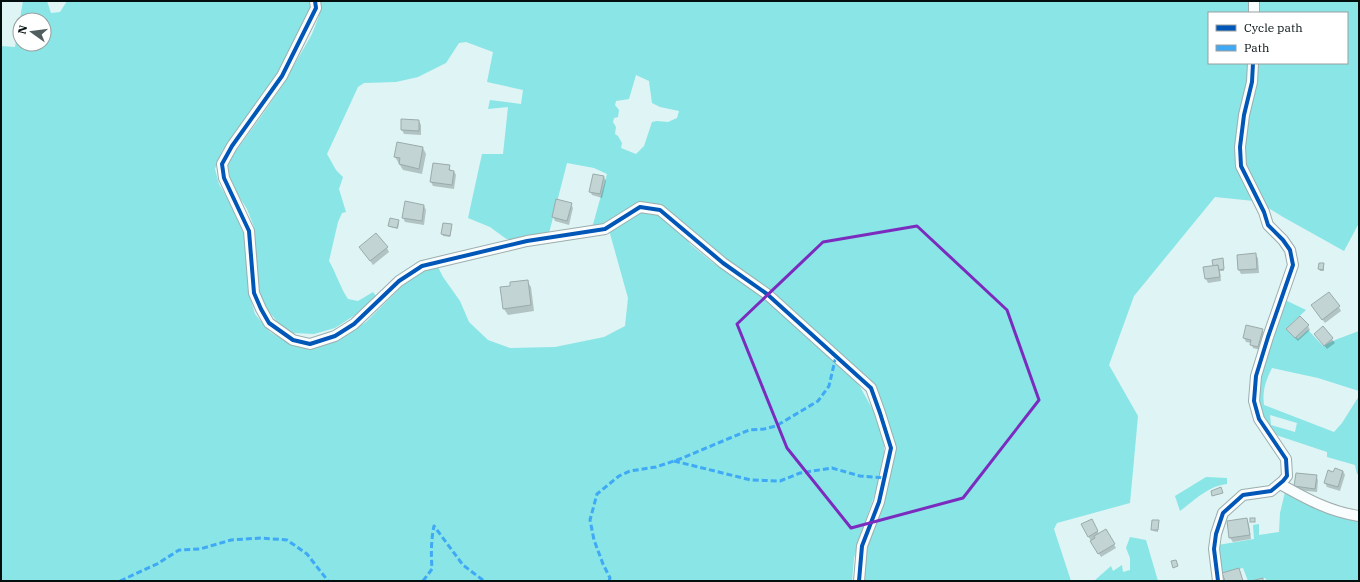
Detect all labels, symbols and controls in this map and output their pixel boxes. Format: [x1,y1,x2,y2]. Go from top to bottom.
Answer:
north arrow [12,12,52,52]
legend [1208,12,1348,64]
text: Cycle path [1244,20,1303,35]
text: N [14,23,30,35]
text: Path [1244,40,1270,55]

